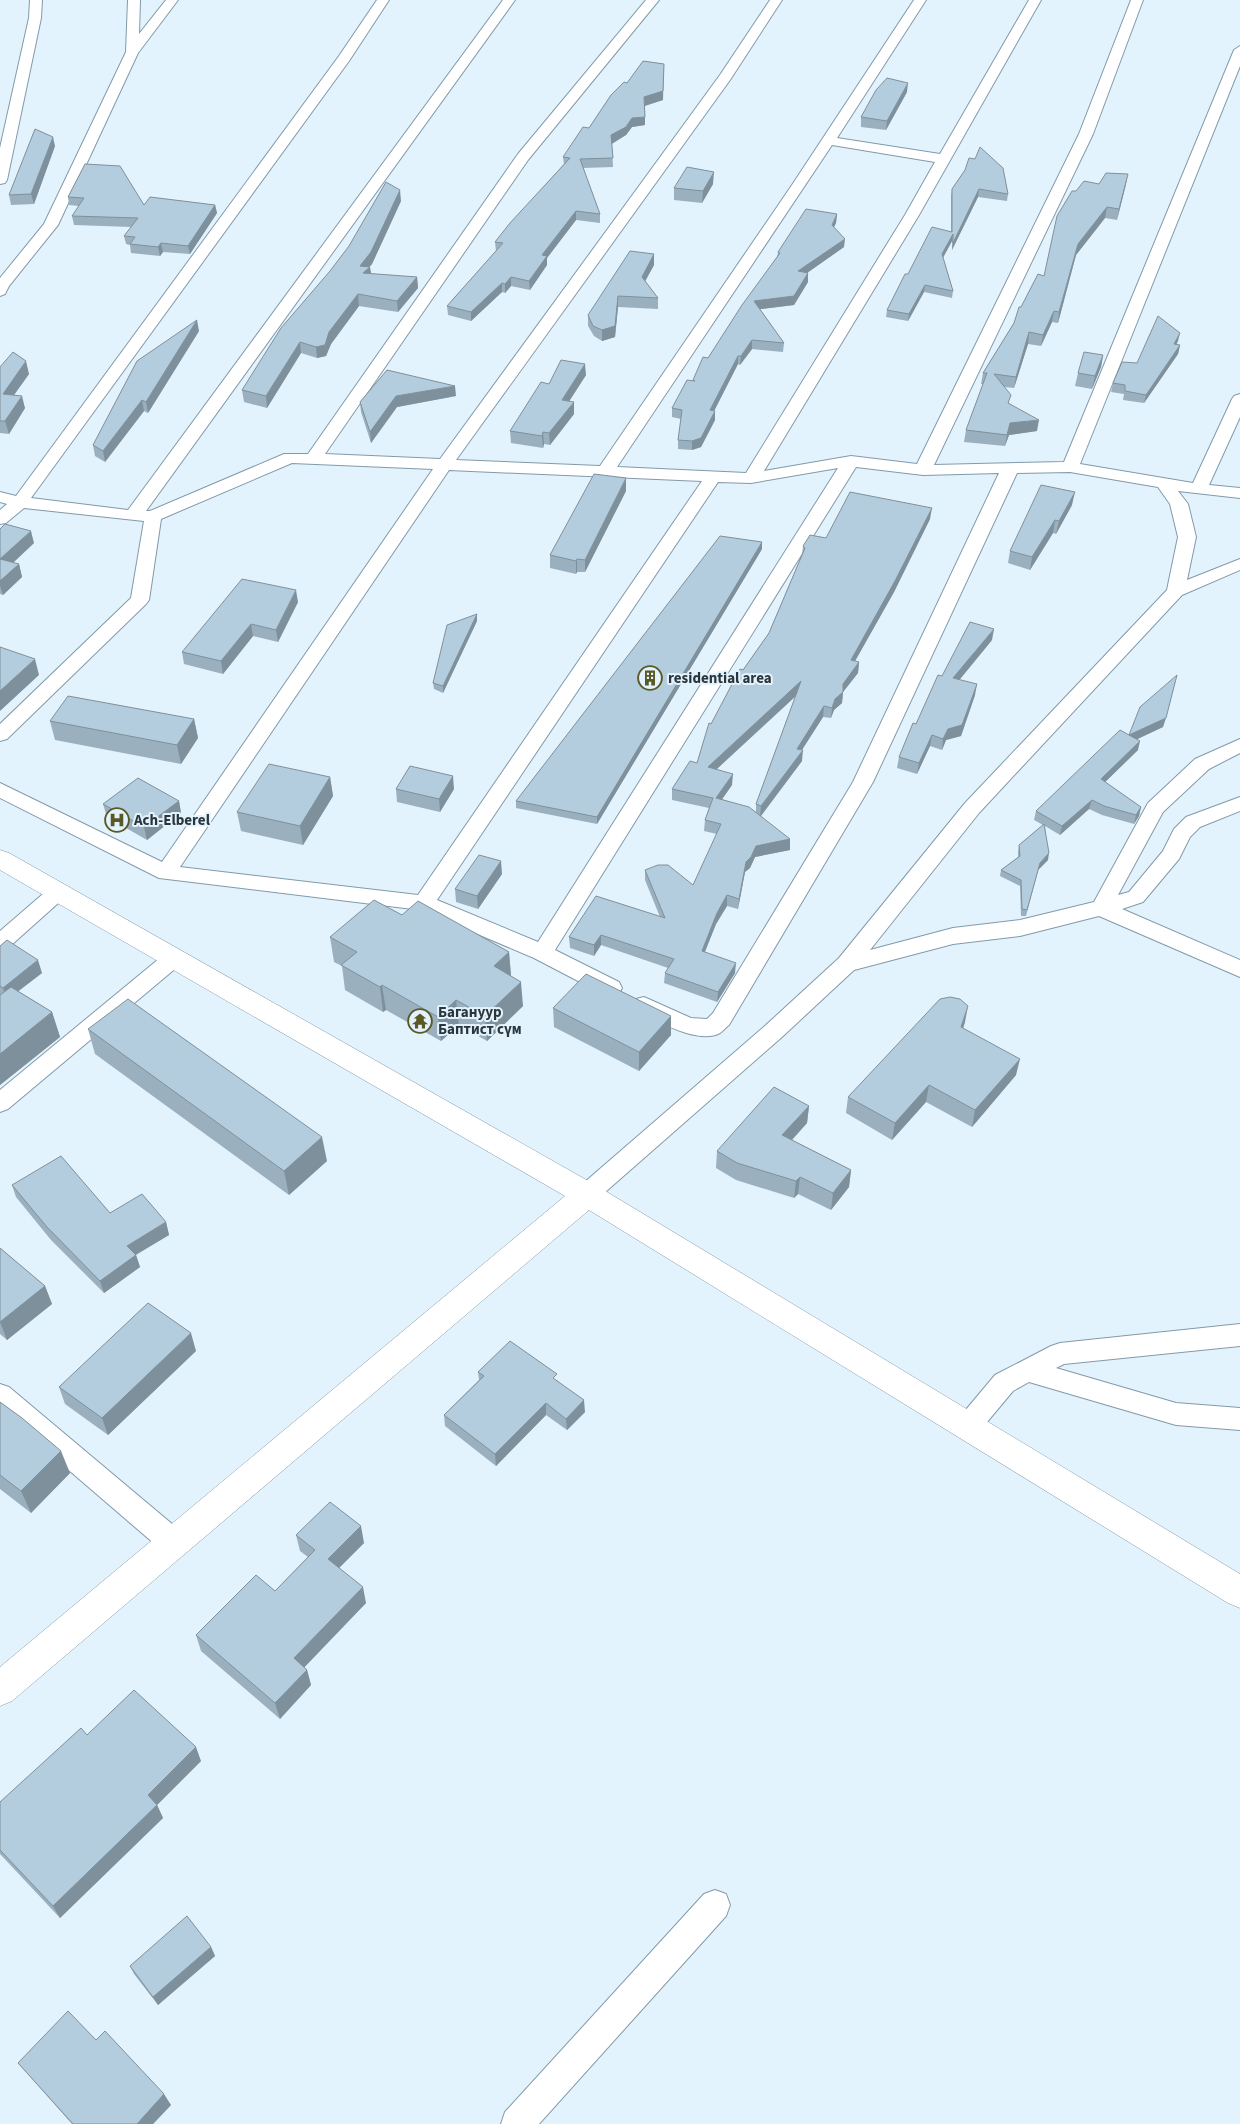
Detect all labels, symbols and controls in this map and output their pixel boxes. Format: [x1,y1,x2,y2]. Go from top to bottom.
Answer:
building icon: residential area [637,665,663,691]
place label: residential area [668,668,772,689]
hospital icon: Ach-Elberel [104,807,130,833]
place label: Ach-Elberel [133,810,211,831]
place label: Багануур Баптист сүм [438,1002,522,1040]
temple icon: Багануур Баптист сүм [407,1008,433,1034]

